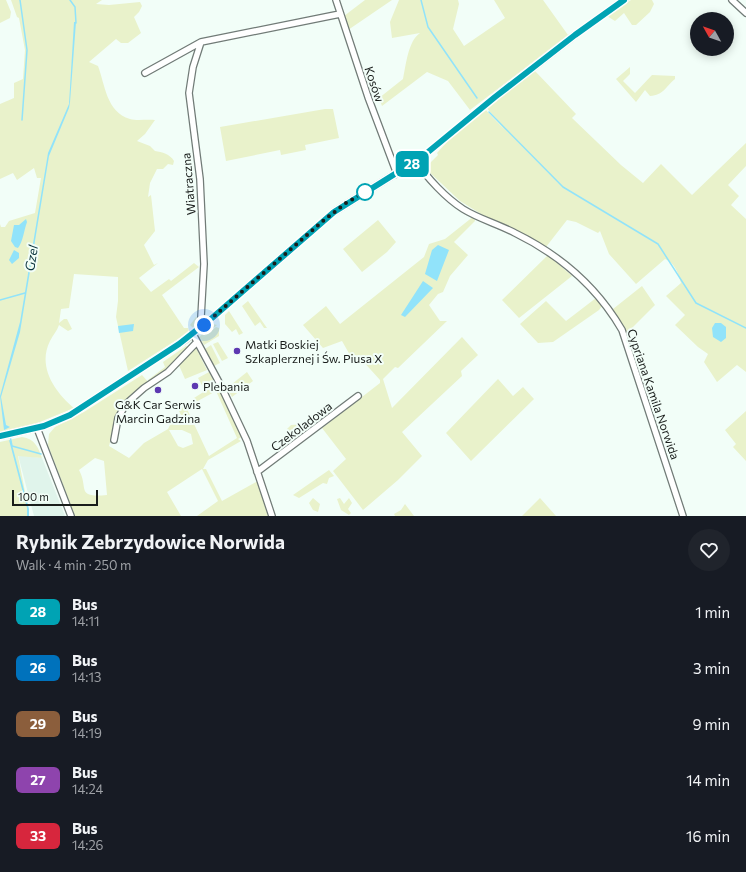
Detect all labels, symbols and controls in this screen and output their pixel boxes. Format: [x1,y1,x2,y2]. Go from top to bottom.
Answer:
north arrow [690,12,734,56]
map controls [690,12,734,56]
street label: Kosów [362,64,388,104]
line badge: 28 [394,151,430,177]
street label: Wiatraczna [178,152,198,216]
text: 28 [404,155,420,172]
unlabelled marker [356,183,374,201]
water label: Gzel [21,243,41,272]
your location [194,315,214,335]
street label: Cypriana Kamila Norwida [625,327,683,461]
place label: Matki Boskiej Szkaplerznej i Św. Piusa X [245,337,382,365]
marker: Matki Boskiej Szkaplerznej i Św. Piusa X [232,346,242,356]
place label: Plebania [203,379,250,393]
marker: Plebania [190,381,200,391]
marker: G&K Car Serwis Marcin Gadzina [153,385,163,395]
place label: G&K Car Serwis Marcin Gadzina [115,397,201,425]
street label: Czekoladowa [268,398,334,454]
scale bar [12,488,98,507]
text: 100 m [18,490,49,503]
button: heart [688,529,730,571]
text: Rybnik Zebrzydowice Norwida [16,530,285,553]
text: Walk · 4 min · 250 m [16,557,131,573]
text: Bus [72,595,97,613]
text: 28 [30,603,46,620]
text: 1 min [695,603,730,621]
text: 14:11 [72,613,100,629]
text: Bus [72,651,97,669]
text: 26 [30,659,46,676]
text: 3 min [693,659,730,677]
text: 14:13 [72,669,101,685]
text: Bus [72,707,97,725]
text: 29 [30,715,46,732]
text: 9 min [692,715,730,733]
text: 14:19 [72,725,102,741]
text: Bus [72,763,97,781]
text: 27 [30,771,46,788]
text: 14 min [686,771,730,789]
text: 14:24 [72,781,103,797]
text: Bus [72,819,97,837]
text: 33 [30,827,46,844]
text: 16 min [686,827,730,845]
text: 14:26 [72,837,104,853]

